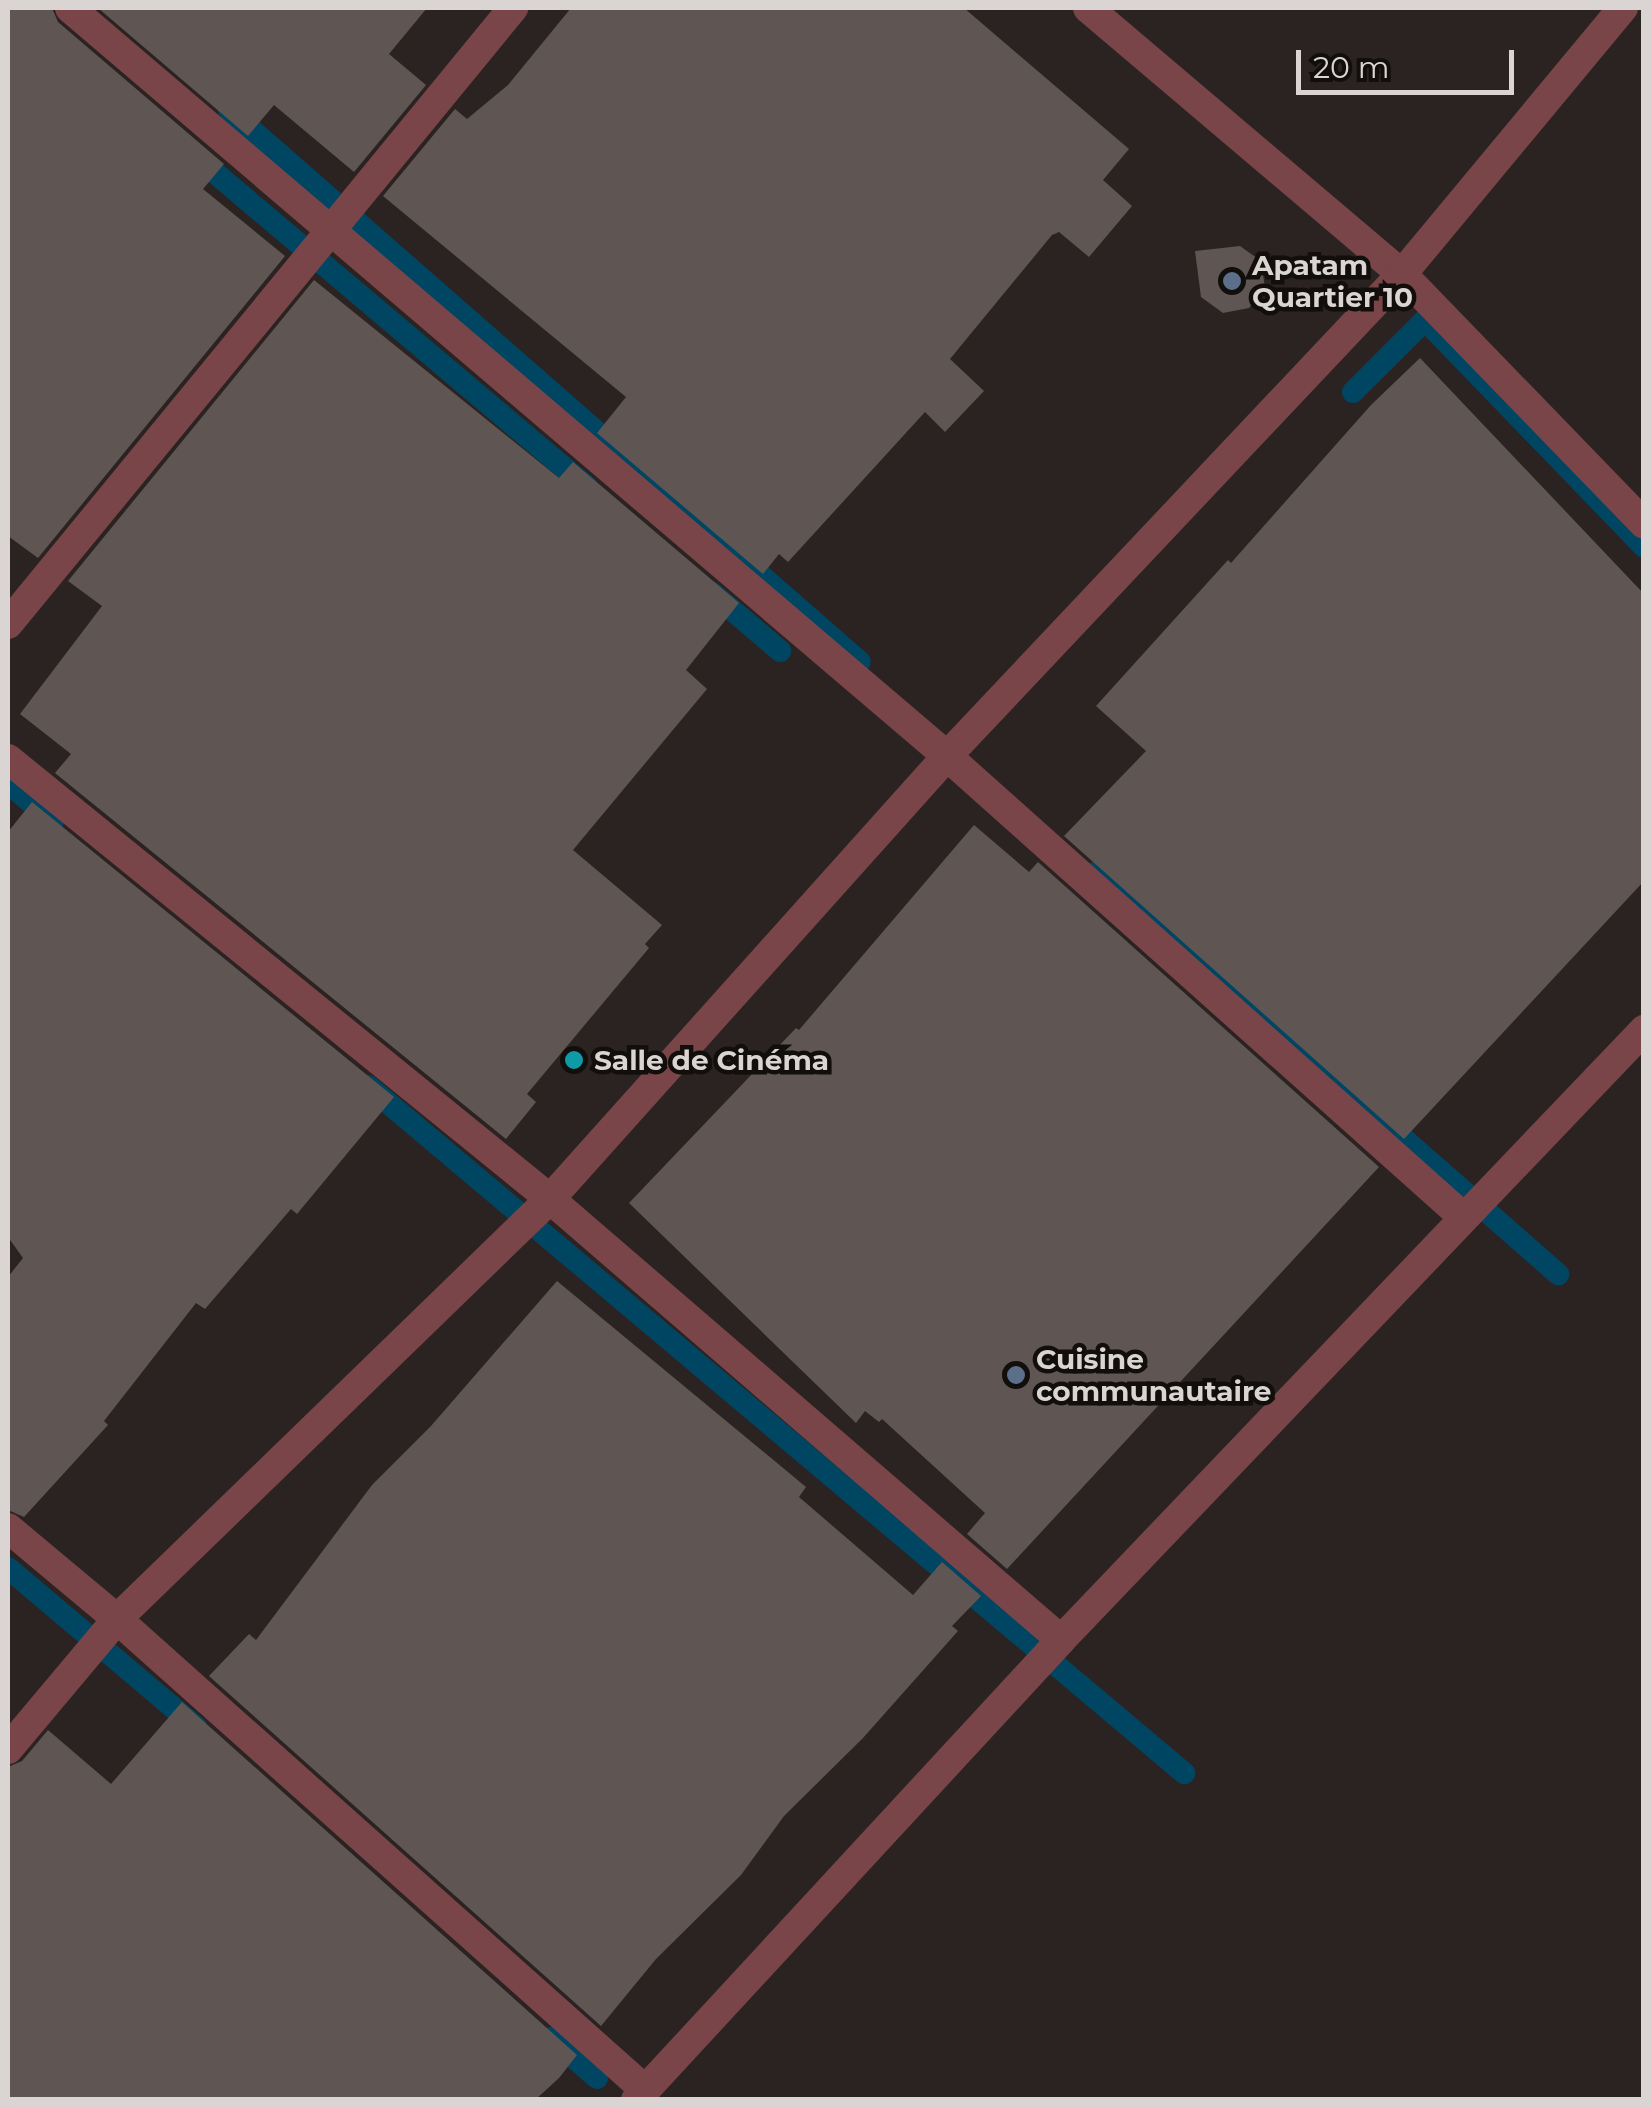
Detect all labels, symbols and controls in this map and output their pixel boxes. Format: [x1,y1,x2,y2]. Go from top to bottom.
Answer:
scale bar [1301,30,1518,92]
text: 20 m [1313,49,1390,86]
place label: Apatam Quartier 10 [1252,248,1413,314]
marker: Apatam Quartier 10 [1221,270,1243,292]
place label: Salle de Cinéma [594,1043,829,1077]
marker: Salle de Cinéma [563,1049,585,1071]
place label: Cuisine communautaire [1036,1342,1271,1408]
marker: Cuisine communautaire [1005,1364,1027,1386]

